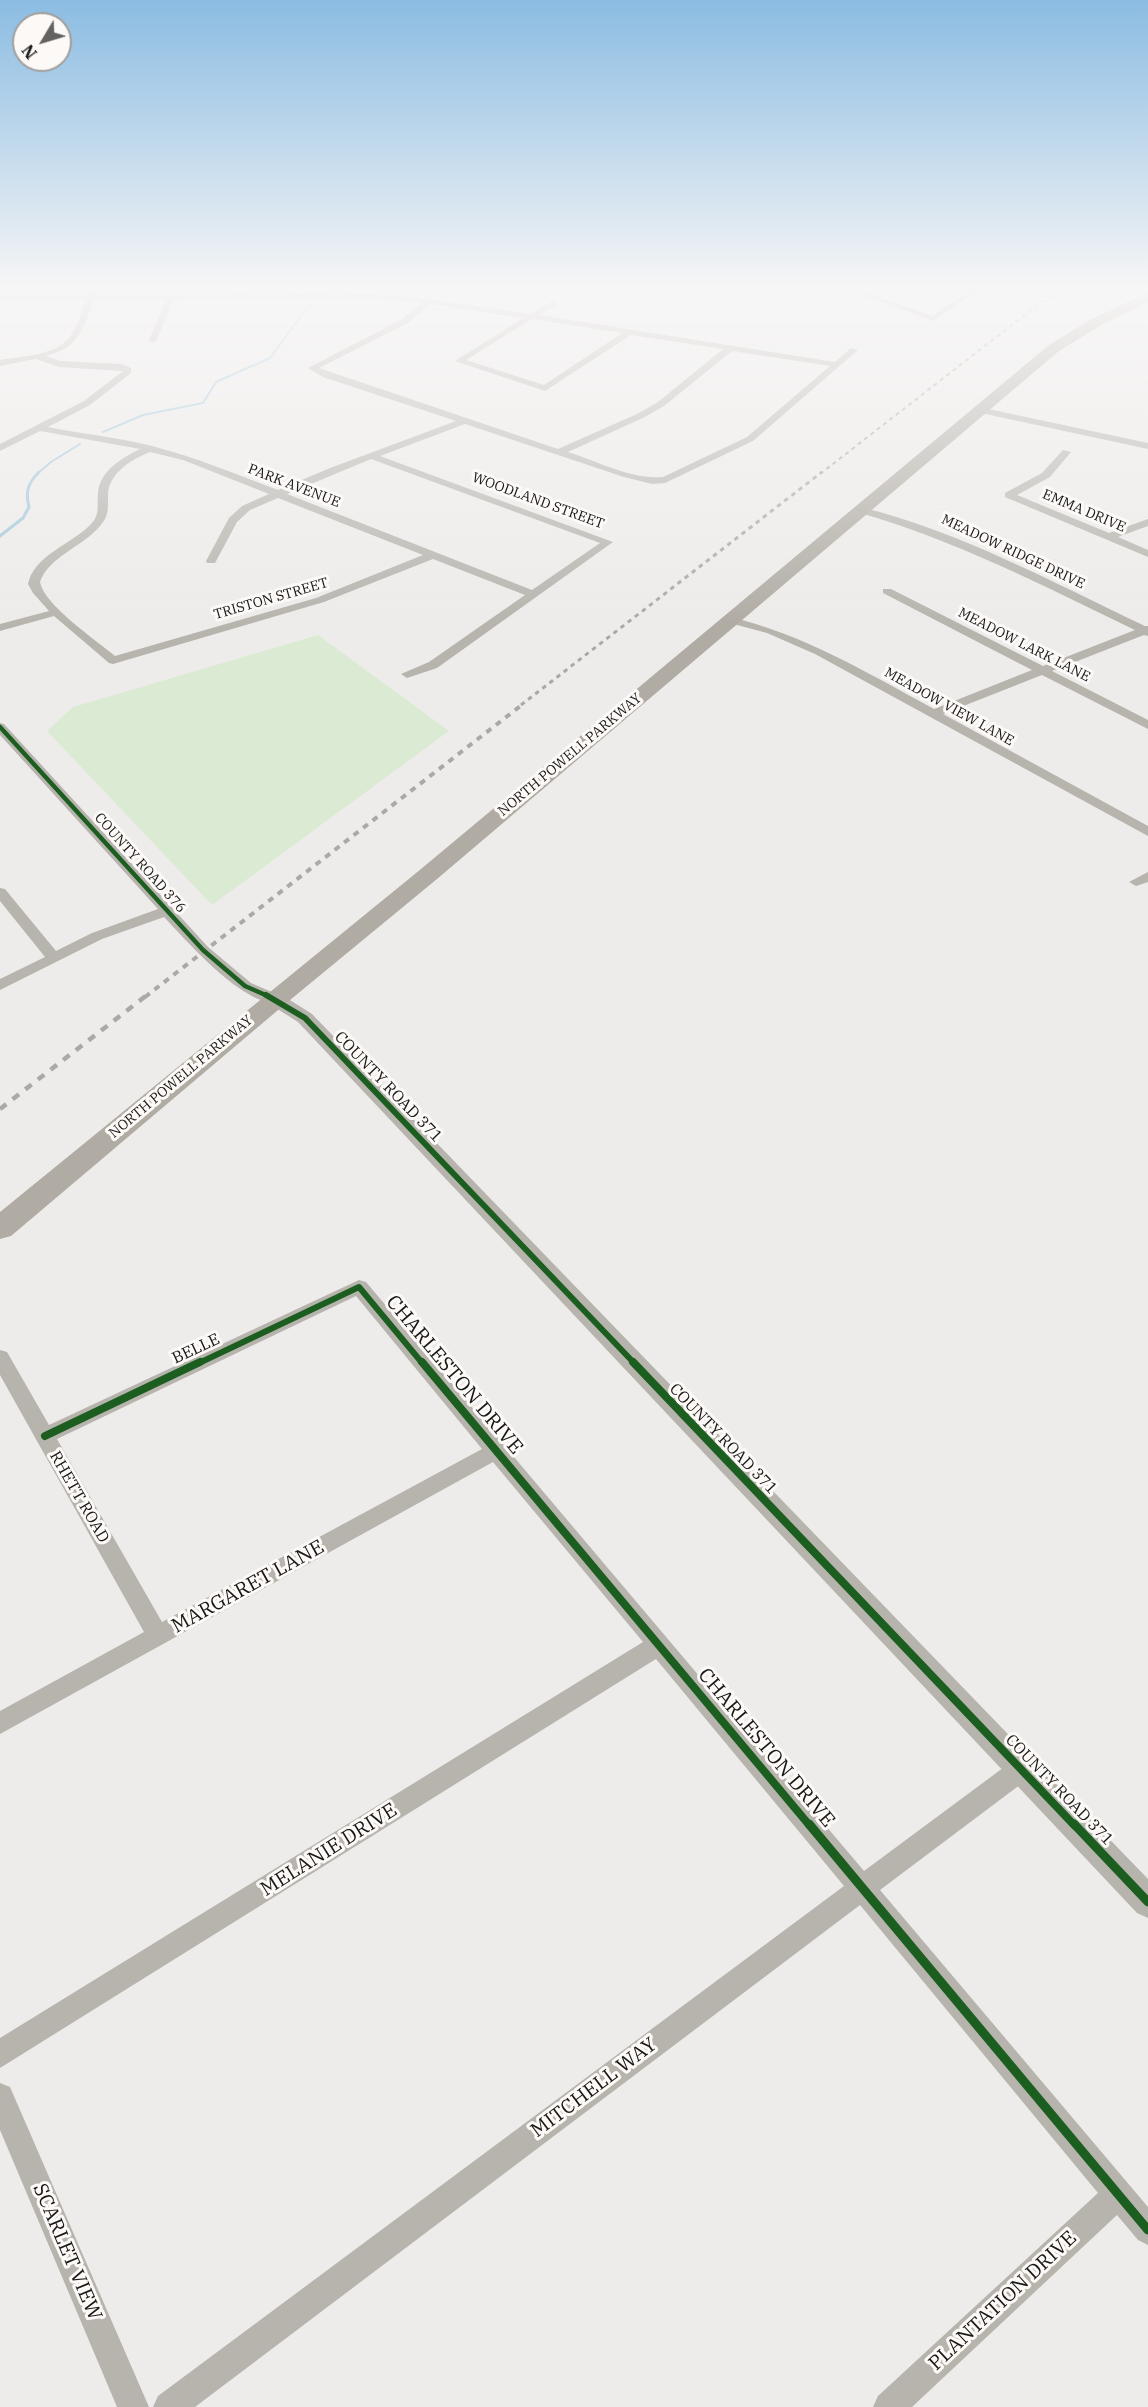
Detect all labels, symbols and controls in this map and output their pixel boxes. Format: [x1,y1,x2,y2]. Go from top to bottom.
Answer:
north arrow [12,12,72,72]
text: N [18,41,41,63]
street label: PARK AVENUE [245,461,343,511]
street label: WOODLAND STREET [470,469,606,533]
street label: EMMA DRIVE [1040,486,1128,536]
street label: MEADOW RIDGE DRIVE [939,511,1087,593]
street label: TRISTON STREET [212,575,330,623]
street label: MEADOW LARK LANE [955,604,1093,686]
street label: MEADOW VIEW LANE [881,664,1017,750]
street label: NORTH POWELL PARKWAY [495,690,645,820]
street label: COUNTY ROAD 376 [91,810,189,916]
street label: NORTH POWELL PARKWAY [106,1012,256,1142]
street label: COUNTY ROAD 371 [330,1028,446,1146]
street label: CHARLESTON DRIVE [381,1291,527,1459]
street label: BELLE [169,1330,223,1368]
street label: COUNTY ROAD 371 [665,1380,781,1498]
street label: RHETT ROAD [45,1448,113,1546]
street label: MARGARET LANE [168,1535,328,1639]
street label: CHARLESTON DRIVE [693,1664,839,1832]
street label: COUNTY ROAD 371 [1001,1731,1117,1849]
street label: MELANIE DRIVE [256,1798,402,1902]
street label: MITCHELL WAY [526,2033,662,2143]
street label: SCARLET VIEW [27,2180,107,2324]
street label: PLANTATION DRIVE [924,2226,1082,2376]

